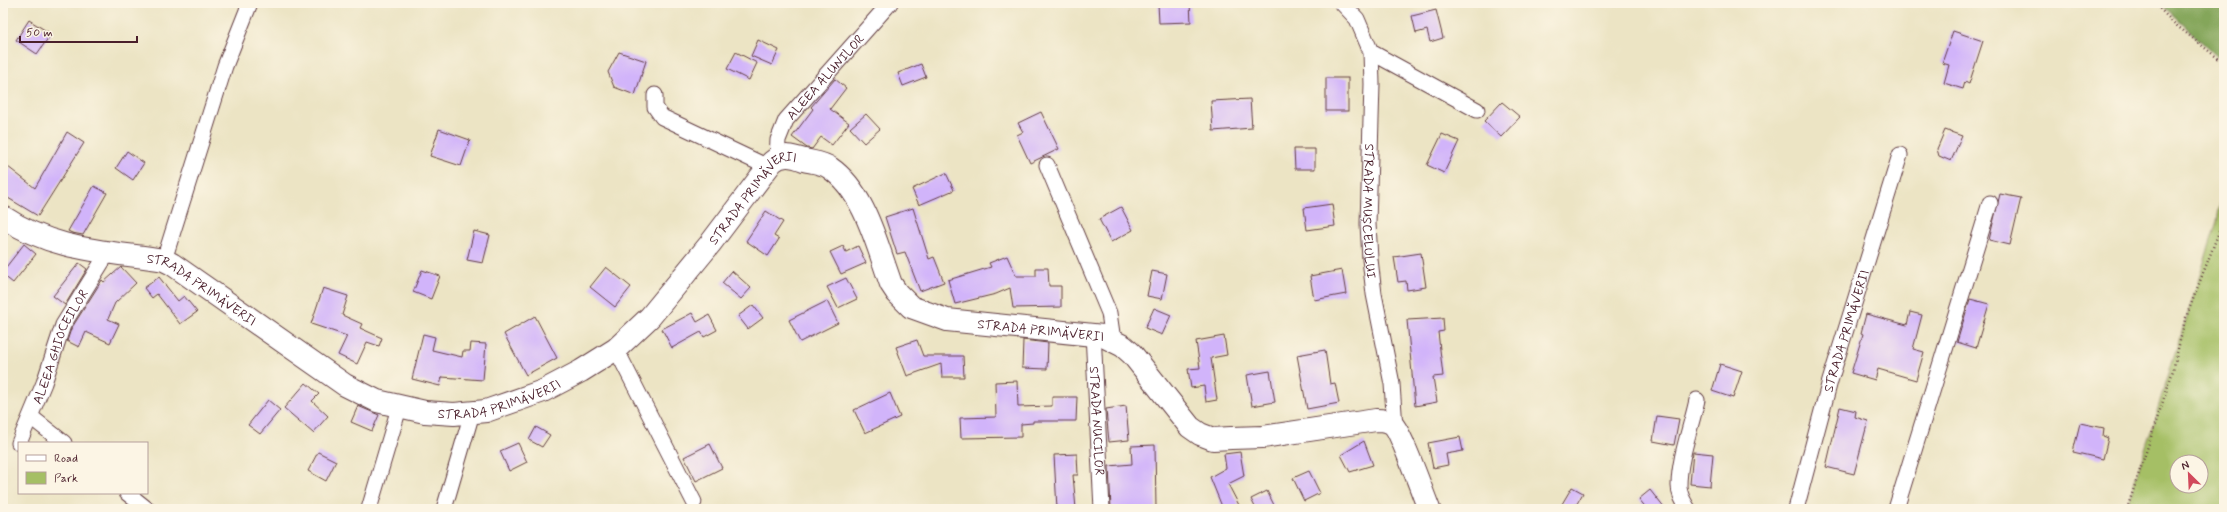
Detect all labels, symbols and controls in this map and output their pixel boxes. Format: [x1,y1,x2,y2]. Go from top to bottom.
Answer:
scale bar [20,18,137,44]
text: 50 m [26,25,53,41]
street label: ALEEA ALUNILOR [783,31,869,124]
street label: STRADA MUȘCELULUI [1358,143,1379,280]
street label: STRADA PRIMĂVERII [706,149,799,249]
street label: STRADA PRIMĂVERII [146,251,259,330]
street label: STRADA PRIMĂVERII [1820,268,1874,394]
street label: ALEEA GHIOCEILOR [29,287,93,407]
street label: STRADA PRIMĂVERII [976,316,1105,346]
street label: STRADA NUCILOR [1085,366,1107,476]
street label: STRADA PRIMĂVERII [437,376,564,424]
legend [18,442,148,494]
text: Road [54,451,78,467]
north arrow [2169,454,2209,494]
text: N [2179,458,2192,474]
text: Park [54,471,78,487]

